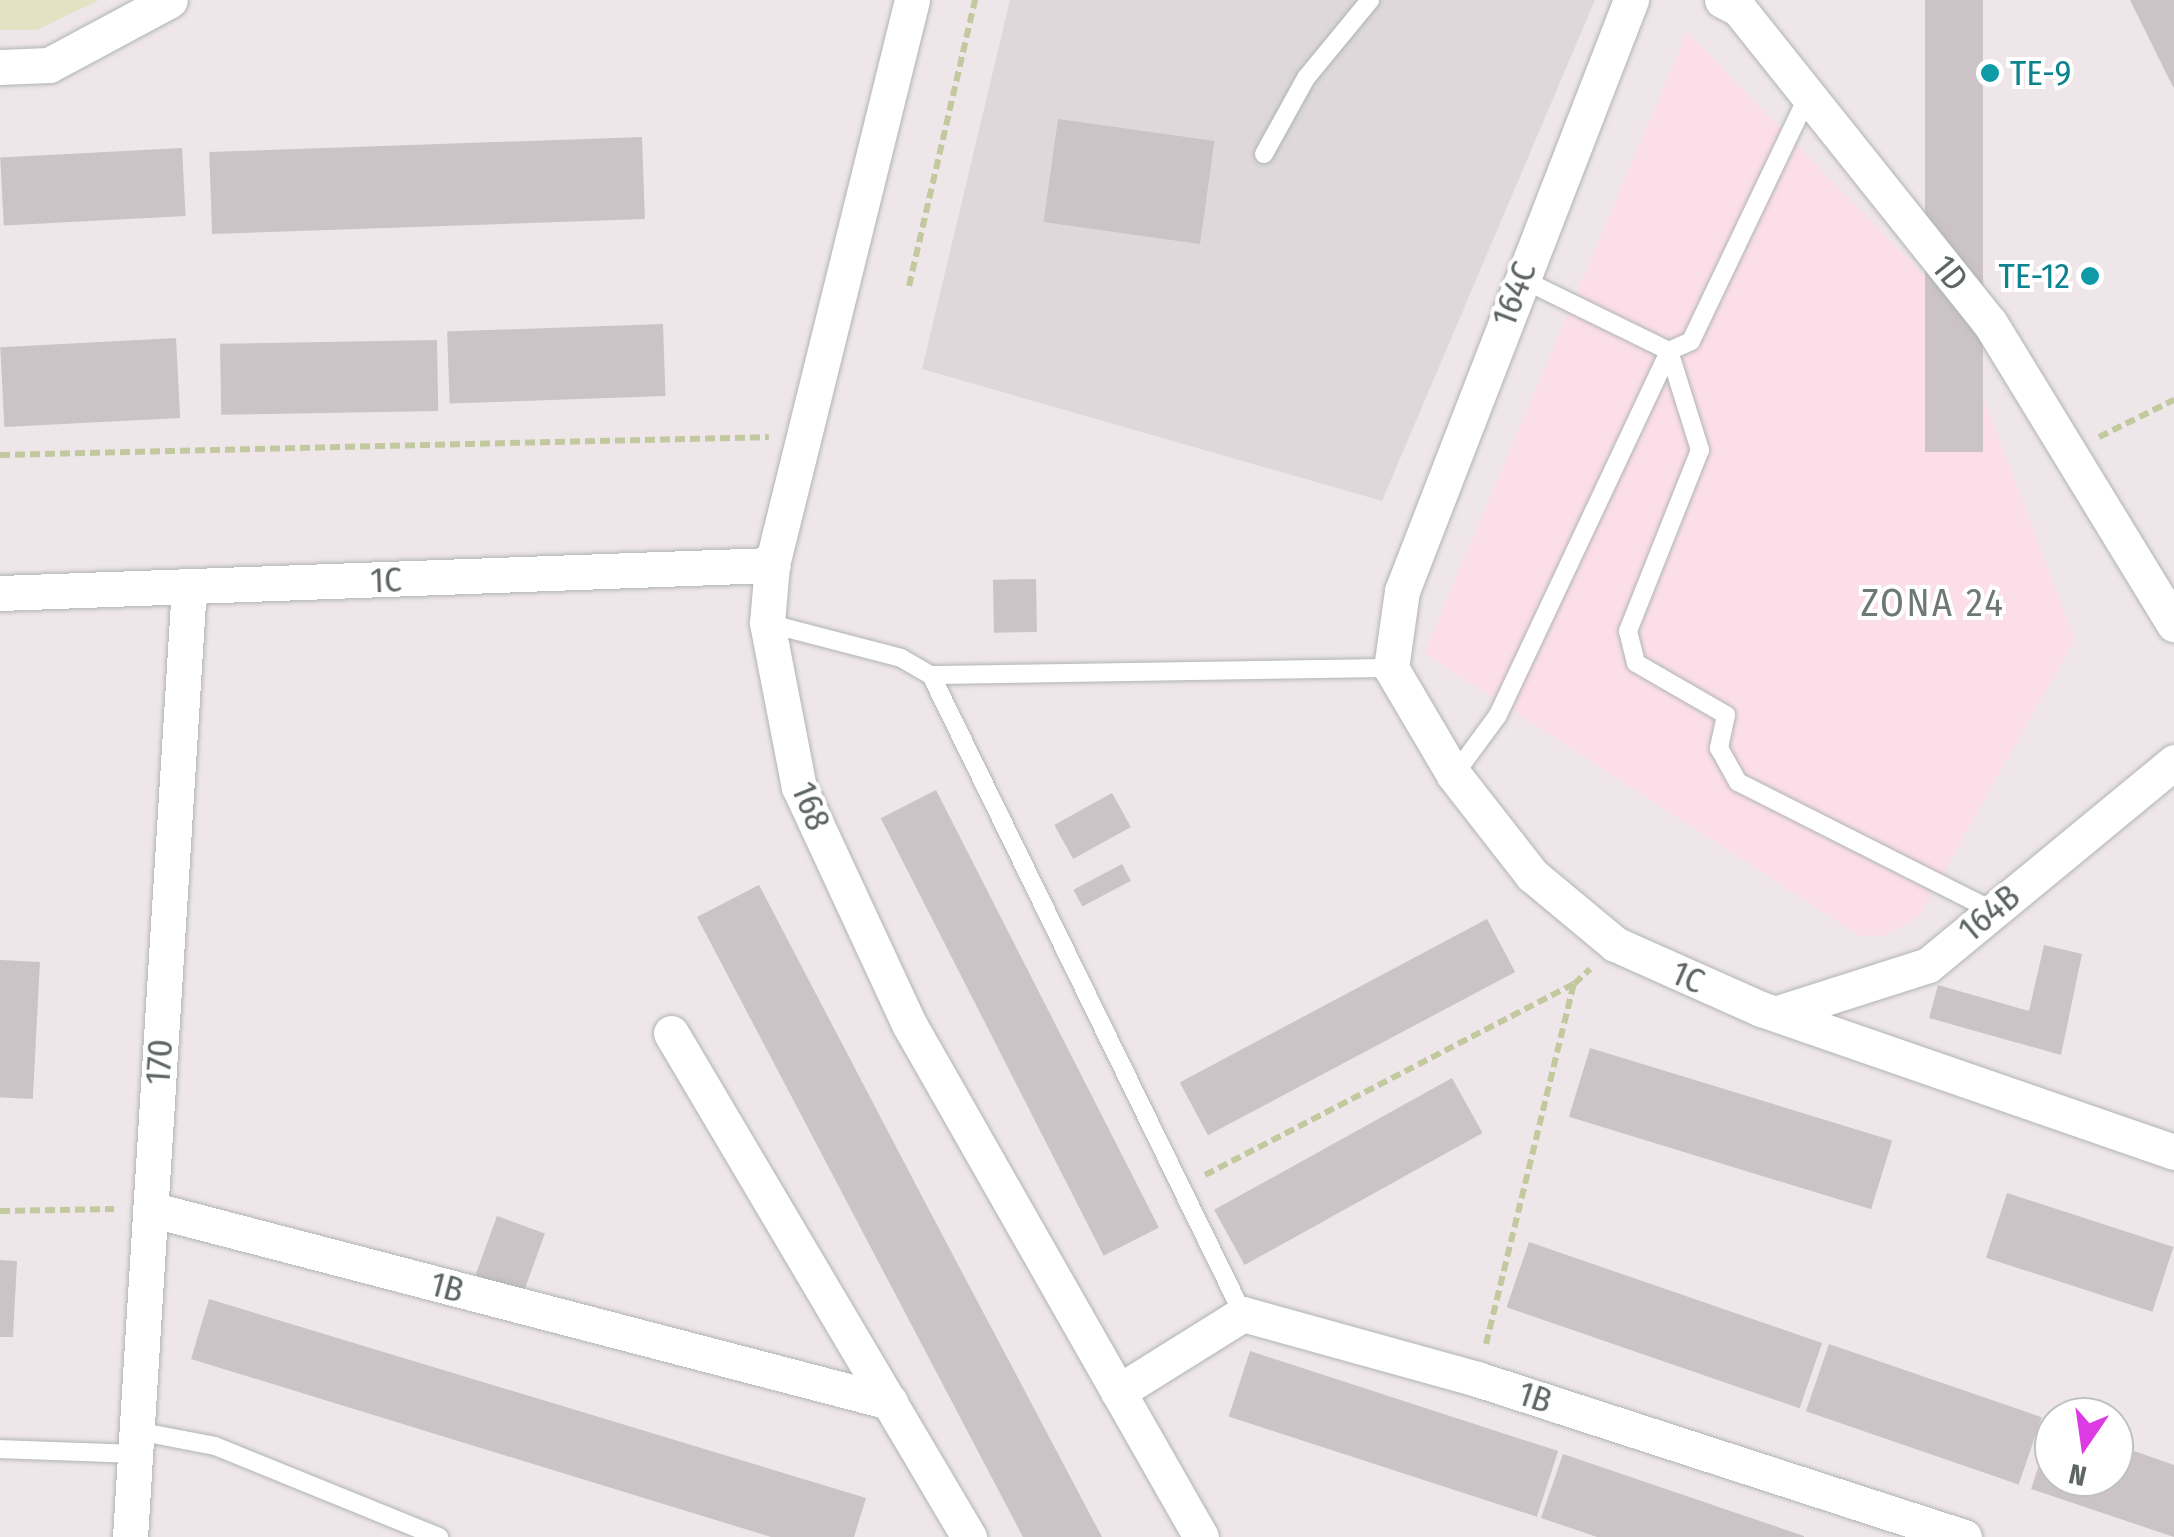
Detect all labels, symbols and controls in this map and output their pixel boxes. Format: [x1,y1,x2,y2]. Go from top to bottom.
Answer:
place label: TE-9 [2010,52,2071,94]
marker: TE-9 [1979,62,2001,84]
street label: 1D [1923,247,1977,299]
place label: TE-12 [1999,255,2070,297]
street label: 164C [1483,256,1545,332]
marker: TE-12 [2079,265,2101,287]
street label: 1C [370,558,402,602]
district label: ZONA 24 [1861,581,2005,627]
street label: 168 [782,776,840,836]
street label: 164B [1950,875,2028,951]
street label: 1C [1665,951,1711,1003]
street label: 170 [136,1038,182,1086]
street label: 1B [426,1262,468,1312]
street label: 1B [1513,1372,1557,1422]
north arrow [2034,1397,2134,1497]
text: N [2066,1457,2089,1493]

